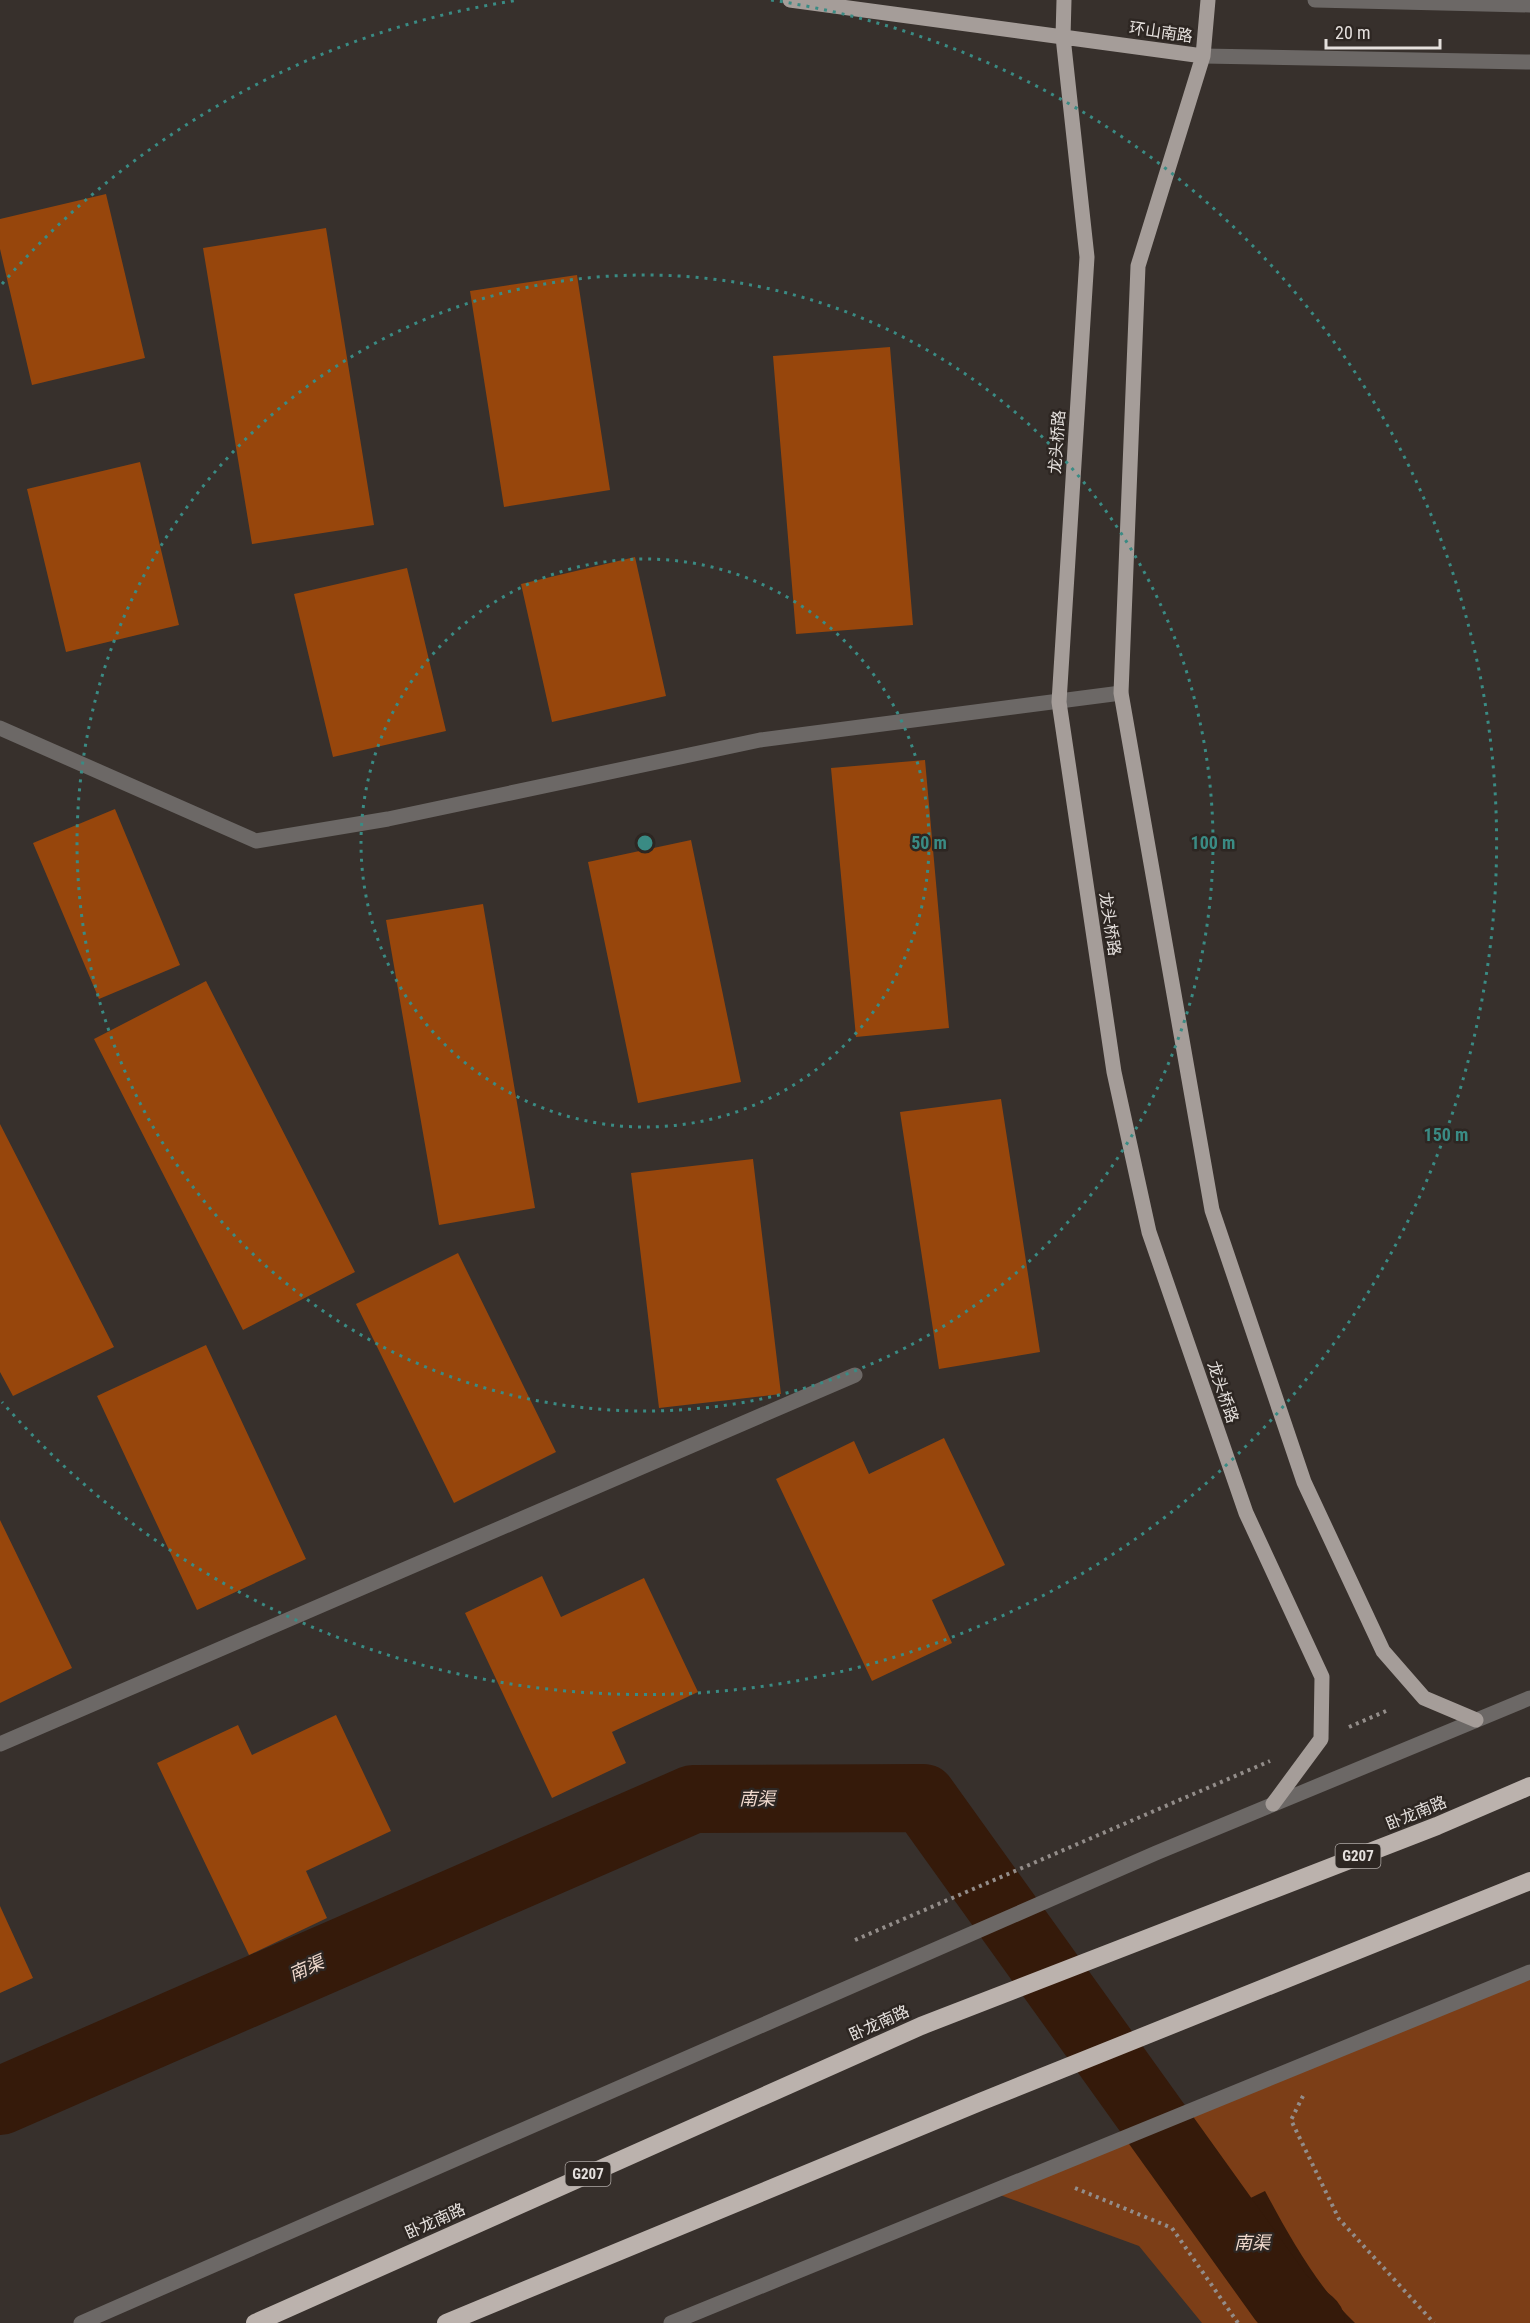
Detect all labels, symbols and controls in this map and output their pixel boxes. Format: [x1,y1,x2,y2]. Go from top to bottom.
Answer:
scale bar [1326,12,1440,50]
street label: 环山南路 [1128,18,1194,46]
text: 20 m [1335,22,1370,43]
street label: 龙头桥路 [1045,409,1069,475]
text: 50 m [911,832,947,853]
text: 100 m [1191,832,1235,853]
centre of rings [635,833,655,853]
street label: 龙头桥路 [1096,891,1124,957]
text: 150 m [1424,1124,1468,1145]
street label: 龙头桥路 [1204,1359,1242,1425]
water label: 南渠 [739,1788,778,1809]
street label: 卧龙南路 [1383,1792,1449,1834]
road number: G207 [1336,1844,1380,1868]
water label: 南渠 [285,1950,329,1985]
street label: 卧龙南路 [846,2001,912,2045]
road number: G207 [566,2162,610,2186]
street label: 卧龙南路 [402,2199,468,2243]
water label: 南渠 [1234,2232,1273,2253]

